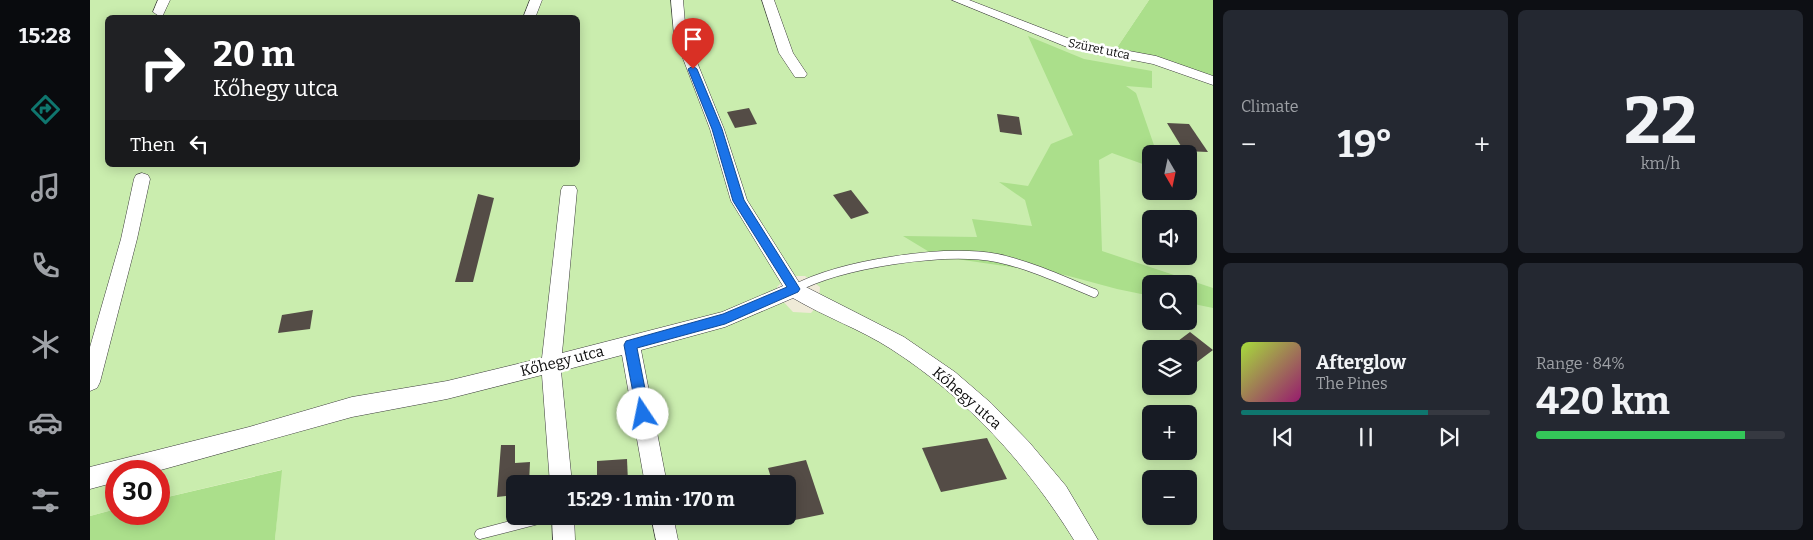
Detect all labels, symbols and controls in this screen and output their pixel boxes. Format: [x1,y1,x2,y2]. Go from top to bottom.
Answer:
pin [672,18,714,69]
text: 15:28 [19,22,71,49]
icon: arrive [679,25,707,53]
text: 20 m [213,33,295,75]
icon: right [130,35,195,100]
street label: Szüret utca [1067,36,1132,62]
text: Kőhegy utca [213,75,338,102]
text: 22 [1624,82,1697,160]
icon: directions [28,92,63,127]
text: Climate [1241,97,1299,116]
text: 19° [1338,121,1393,167]
text: − [1241,128,1256,161]
text: + [1474,128,1490,161]
icon: left [185,130,213,158]
text: Then [130,133,175,156]
north arrow [1142,145,1198,200]
map controls [1142,145,1197,525]
text: km/h [1641,154,1680,173]
icon: music [28,170,63,205]
button: sound [1142,210,1197,265]
icon: phone [28,248,63,283]
button: search [1142,275,1197,330]
icon: climate [28,327,63,362]
button: layers [1142,340,1197,395]
street label: Kőhegy utca [518,342,606,380]
text: Afterglow [1316,351,1406,374]
text: Range · 84% [1536,354,1625,373]
street label: Kőhegy utca [929,363,1005,433]
text: The Pines [1316,374,1388,393]
text: 420 km [1536,378,1670,424]
position arrow [616,387,668,439]
icon: car [28,405,63,440]
button: + [1142,405,1197,460]
icon: previous [1269,423,1297,451]
icon: pause [1352,423,1380,451]
icon: next [1435,423,1463,451]
speed limit sign: 30 [105,460,170,525]
button: − [1142,470,1197,525]
icon: filters [28,483,63,518]
text: 15:29 · 1 min · 170 m [567,488,735,511]

